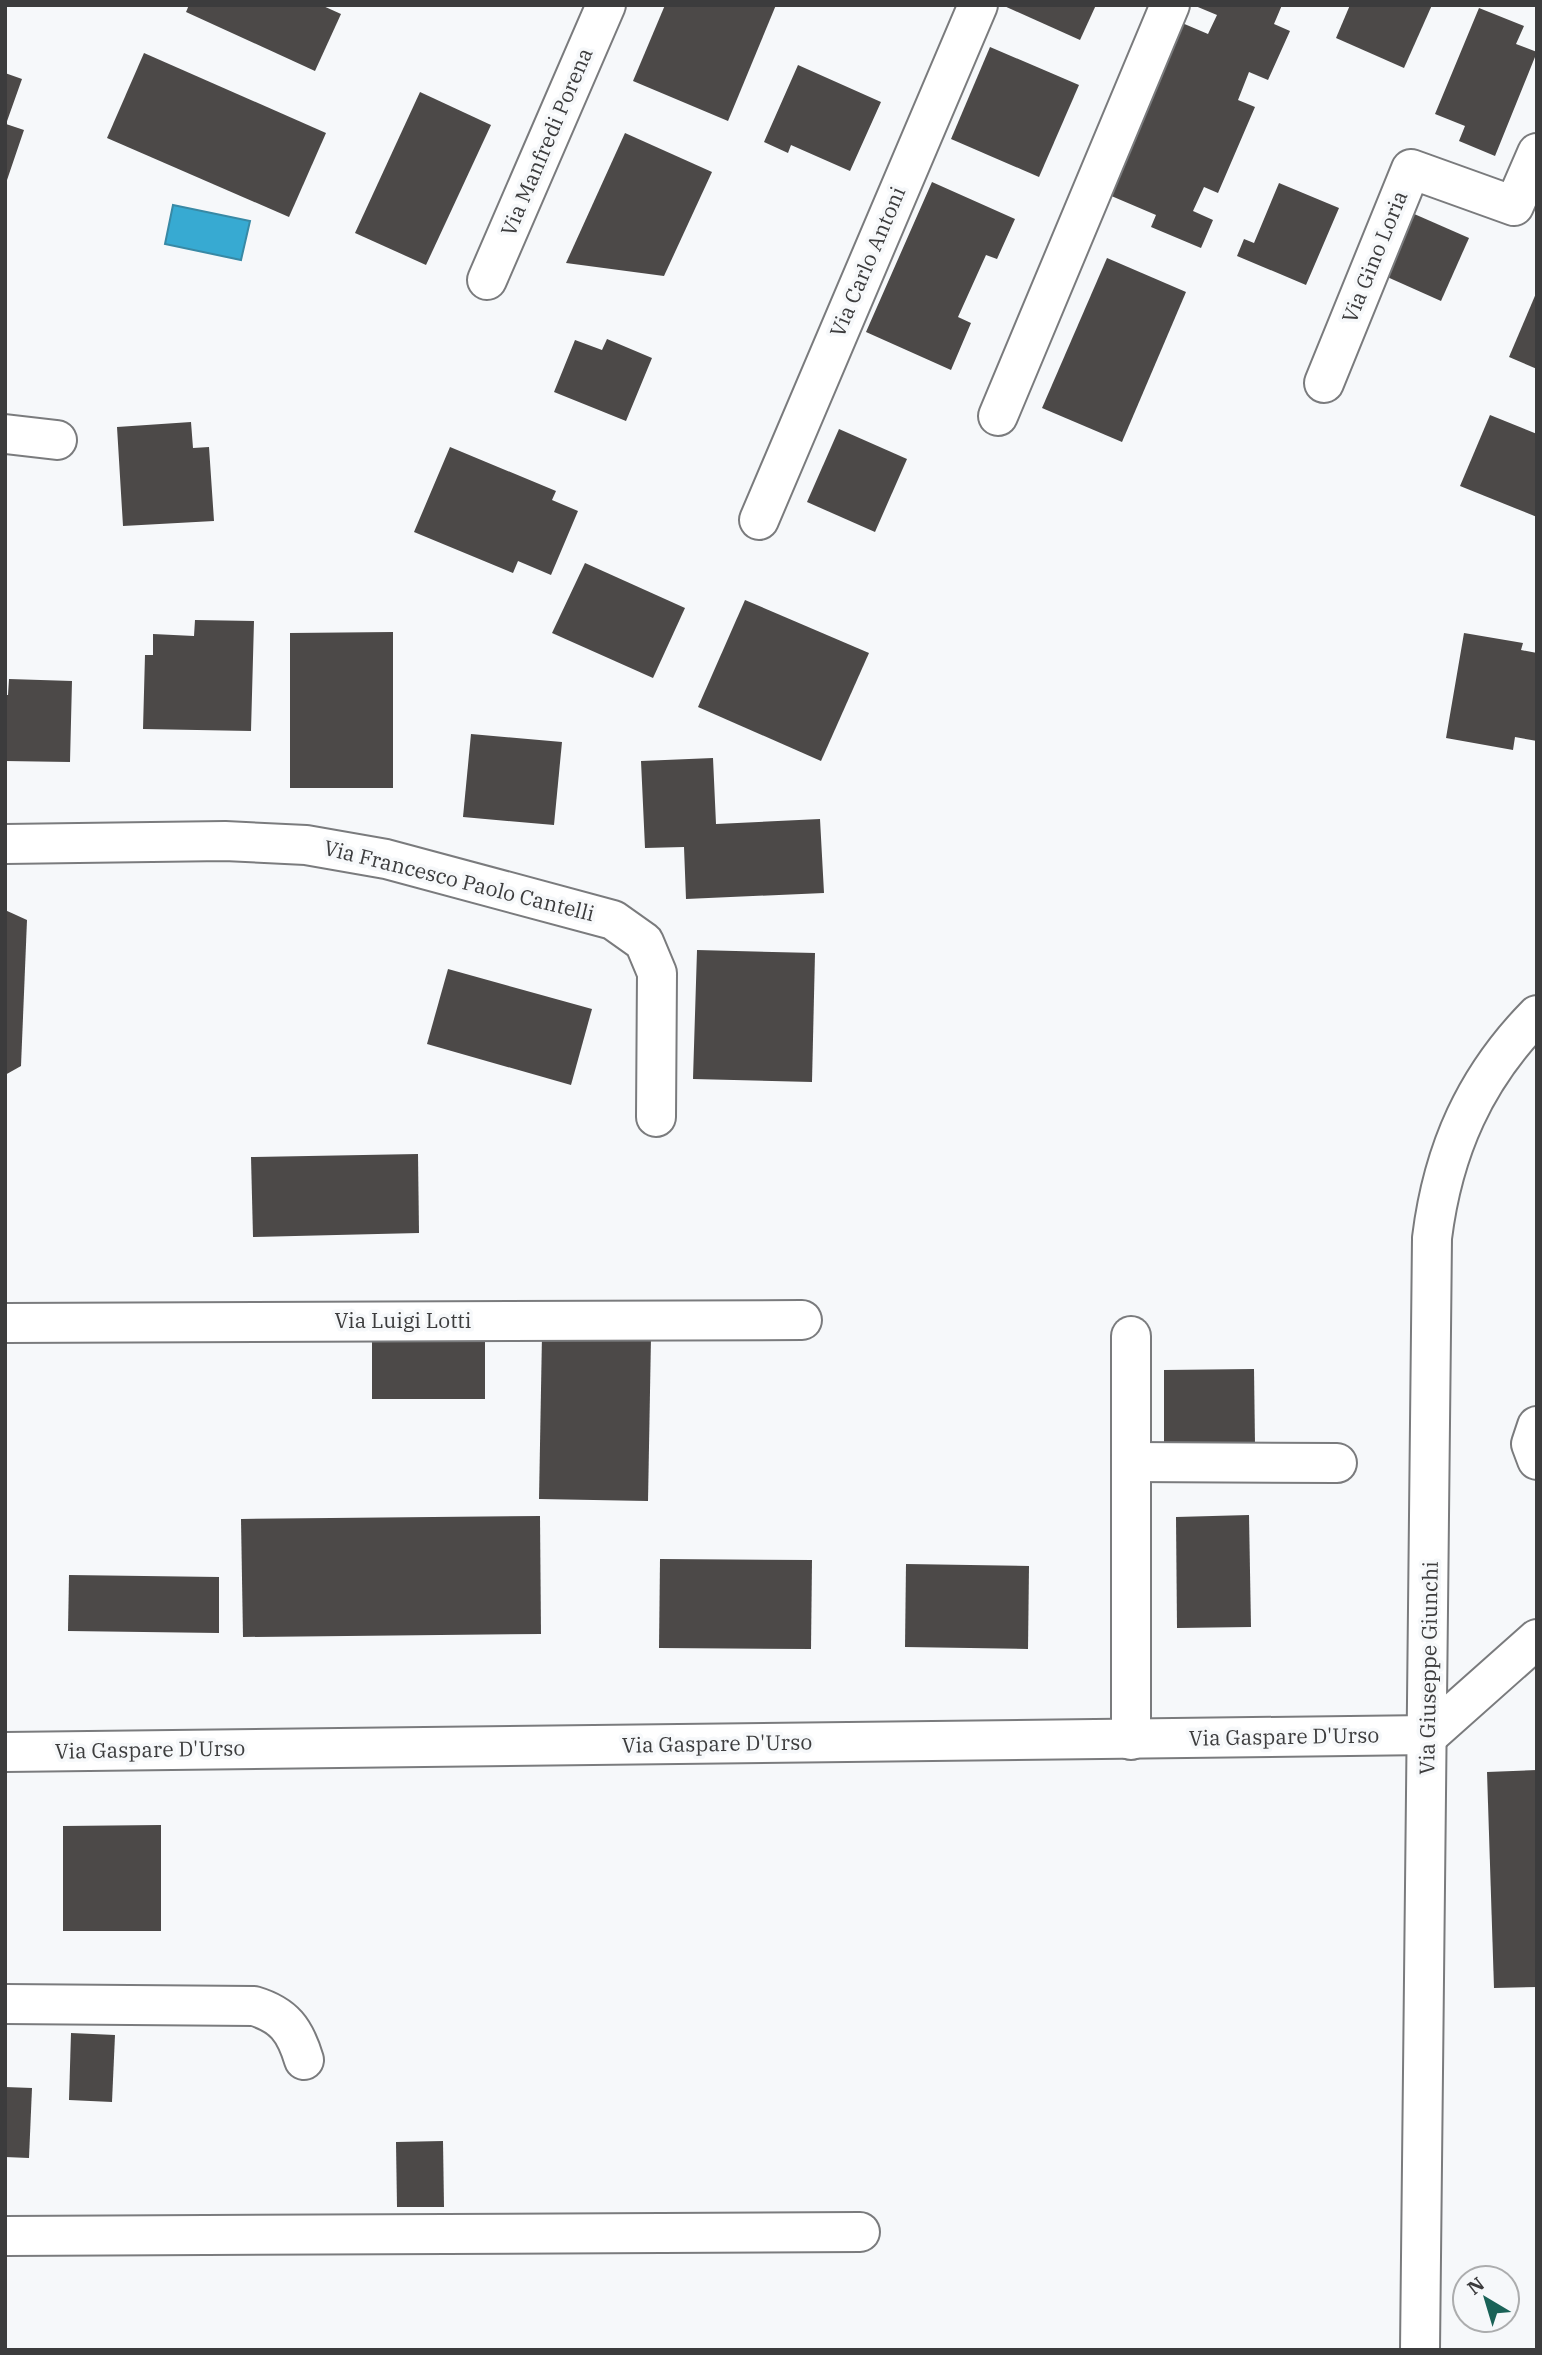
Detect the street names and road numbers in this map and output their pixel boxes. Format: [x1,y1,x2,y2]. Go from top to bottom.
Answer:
street label: Via Manfredi Porena [494,43,598,240]
street label: Via Carlo Antoni [823,182,911,341]
street label: Via Gino Loria [1335,186,1413,327]
street label: Via Francesco Paolo Cantelli [321,833,598,927]
street label: Via Luigi Lotti [335,1306,471,1334]
street label: Via Giuseppe Giunchi [1412,1561,1444,1775]
street label: Via Gaspare D'Urso [1189,1720,1379,1752]
street label: Via Gaspare D'Urso [622,1727,812,1759]
street label: Via Gaspare D'Urso [55,1733,245,1765]

